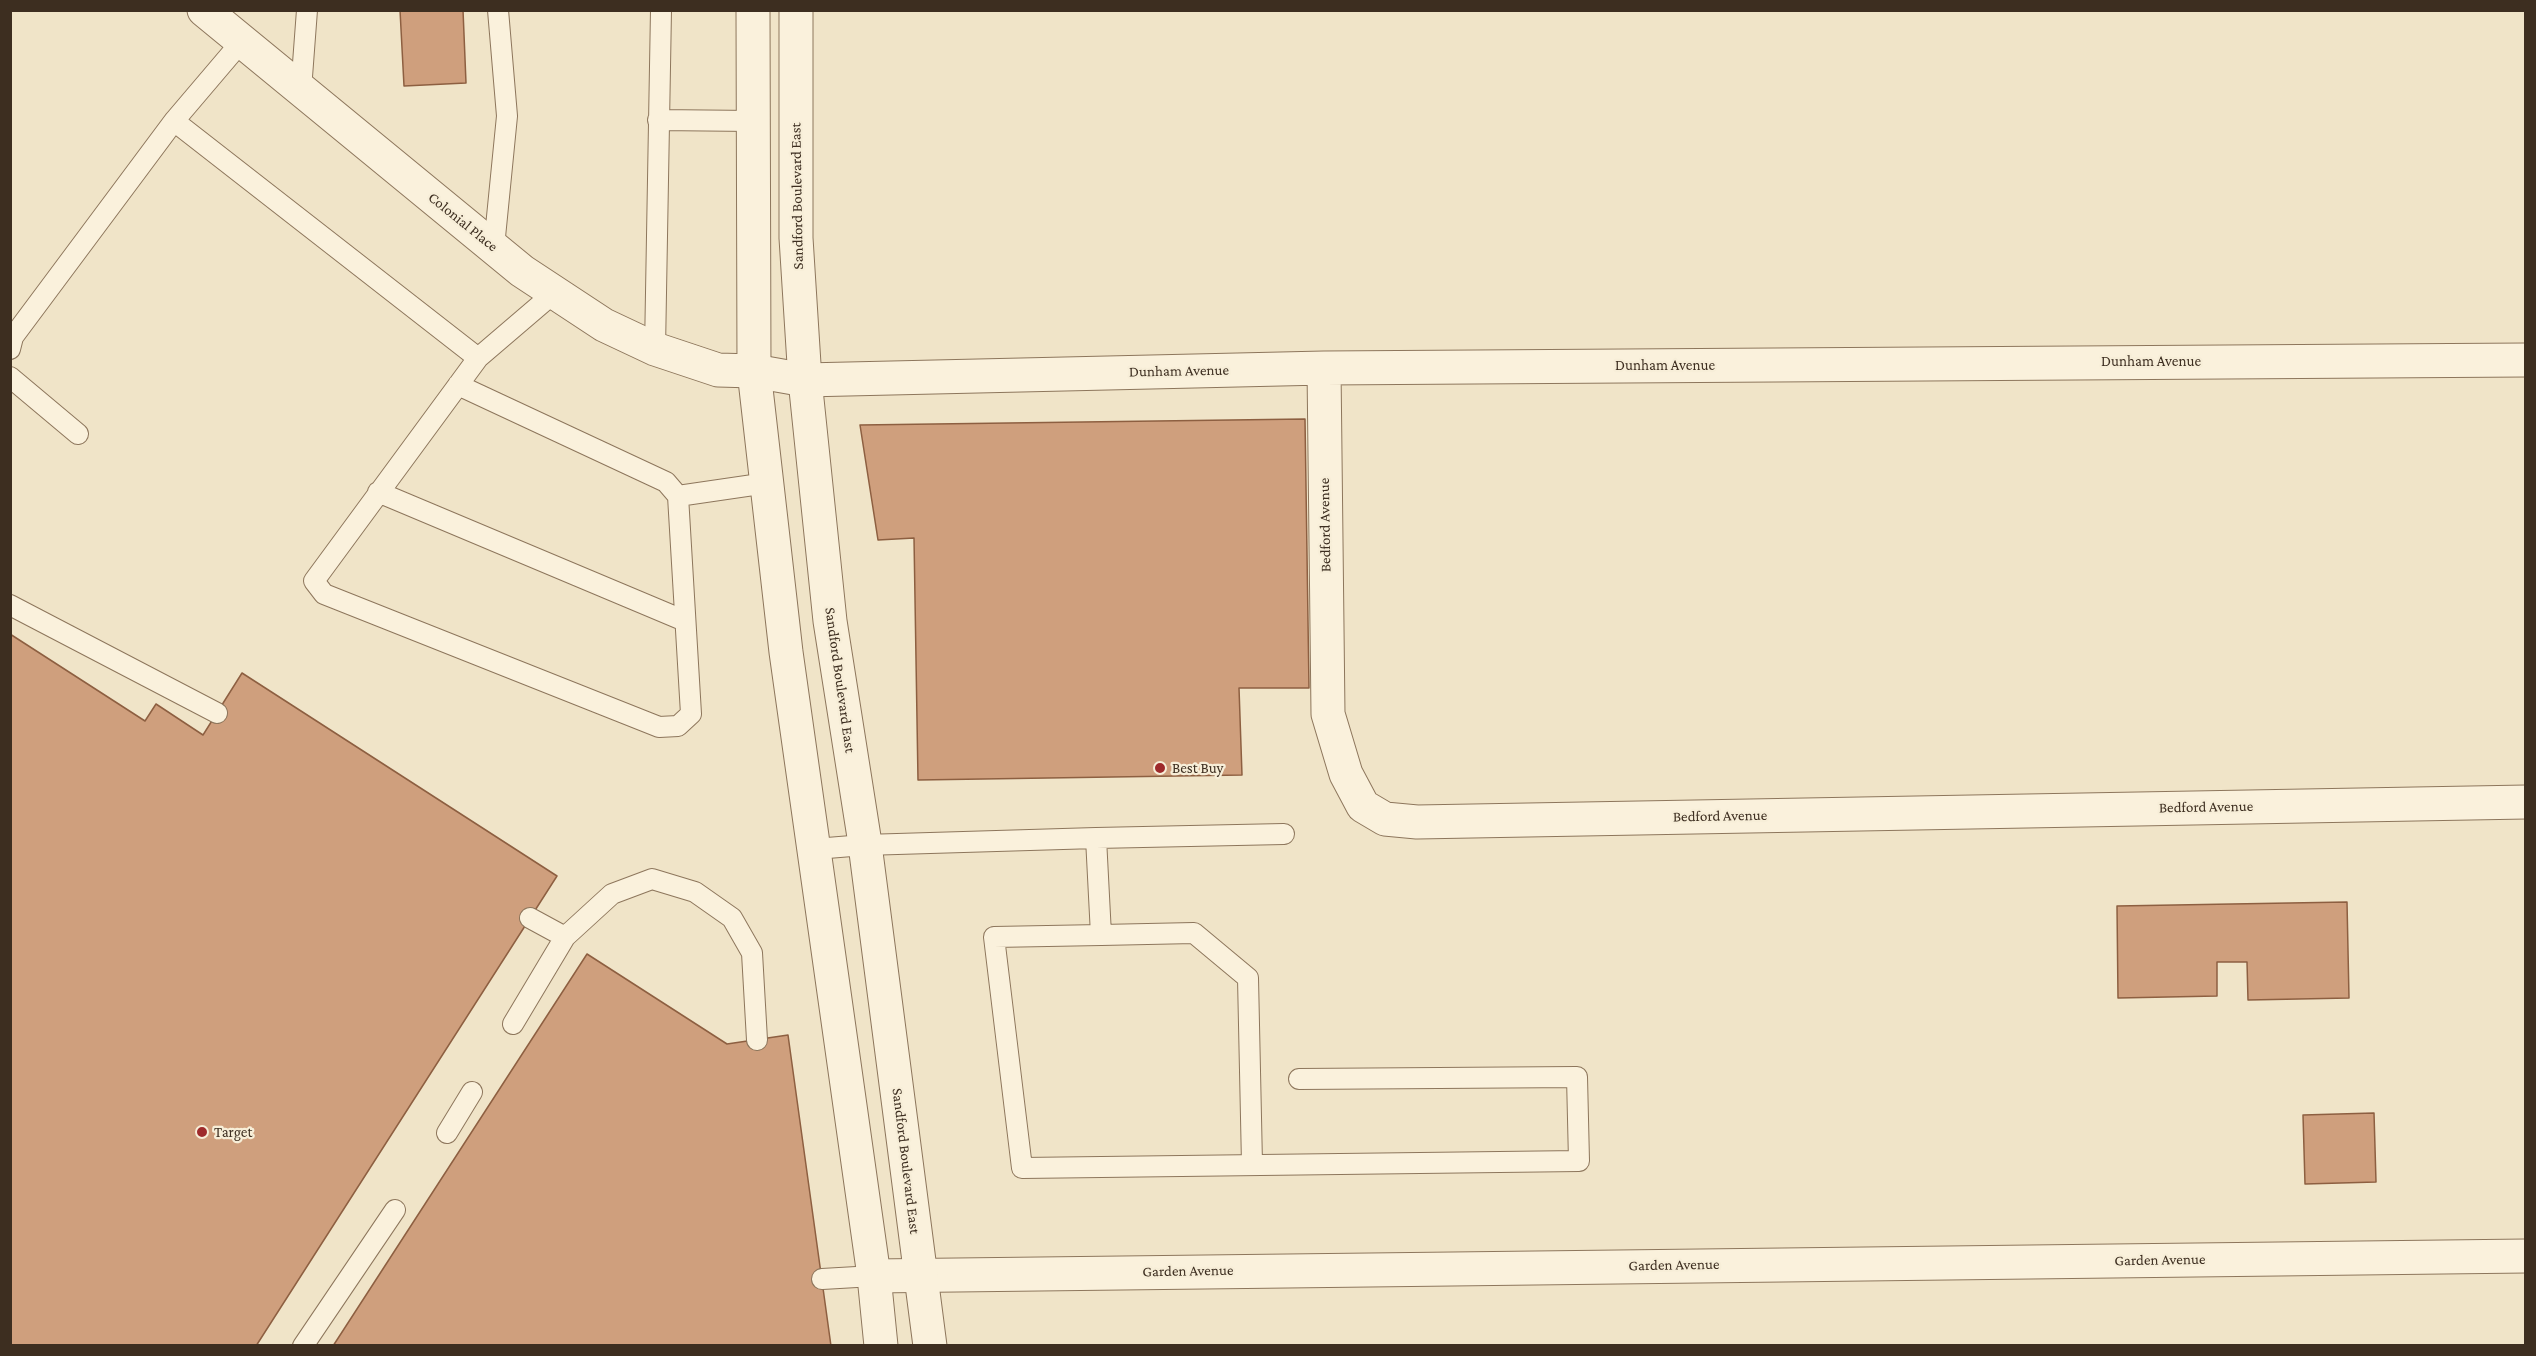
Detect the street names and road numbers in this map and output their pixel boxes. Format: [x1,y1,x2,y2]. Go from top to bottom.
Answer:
street label: Sandford Boulevard East [787,122,807,270]
street label: Colonial Place [425,188,501,256]
street label: Dunham Avenue [2101,352,2201,370]
street label: Dunham Avenue [1615,356,1715,374]
street label: Dunham Avenue [1129,361,1229,381]
street label: Bedford Avenue [1315,478,1335,572]
street label: Sandford Boulevard East [821,606,859,754]
street label: Bedford Avenue [2159,797,2253,817]
street label: Bedford Avenue [1673,806,1767,826]
street label: Sandford Boulevard East [888,1087,924,1235]
street label: Garden Avenue [2114,1250,2206,1270]
street label: Garden Avenue [1628,1255,1720,1275]
street label: Garden Avenue [1142,1261,1234,1281]

